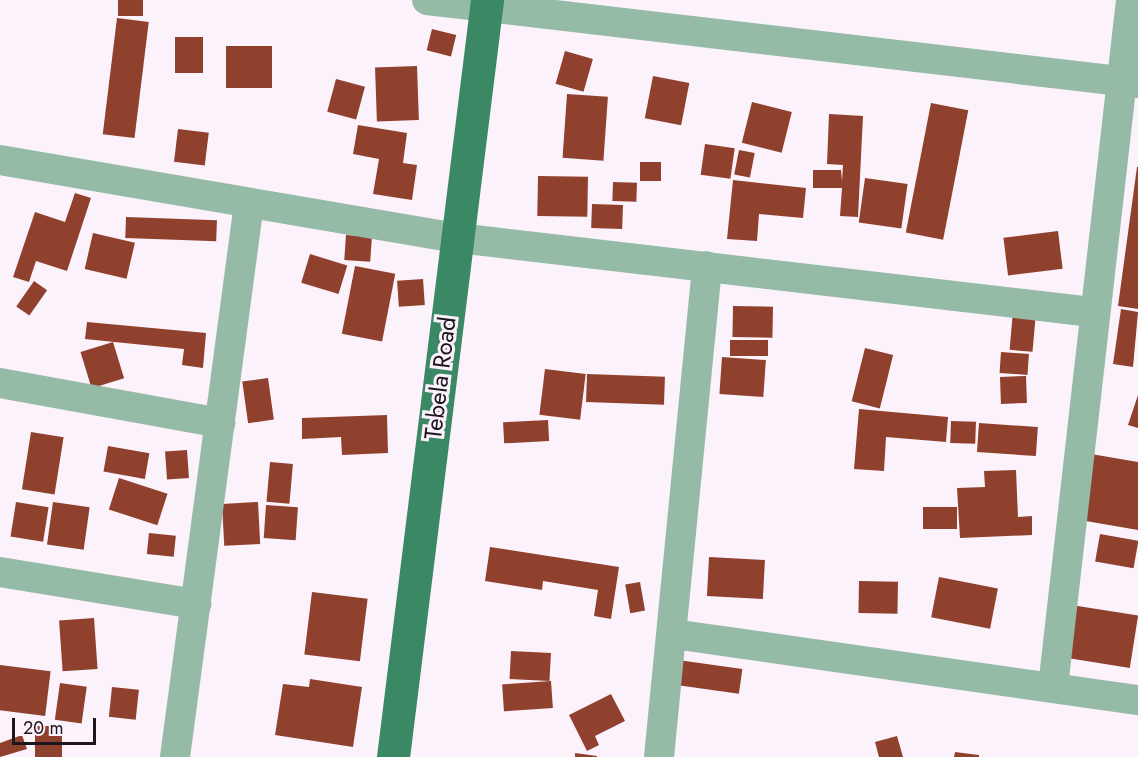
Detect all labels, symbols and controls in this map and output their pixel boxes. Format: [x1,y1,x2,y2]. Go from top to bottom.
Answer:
street label: Tebela Road [418,315,462,441]
scale bar [15,706,99,744]
text: 20 m [23,715,63,741]

